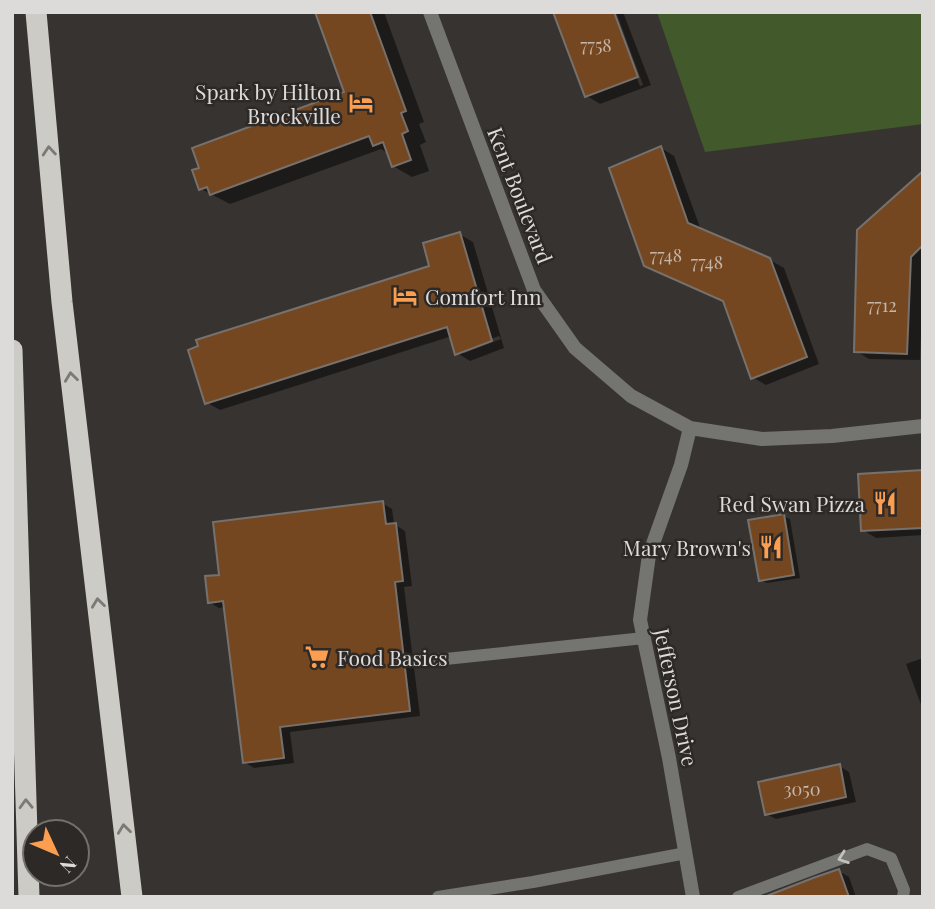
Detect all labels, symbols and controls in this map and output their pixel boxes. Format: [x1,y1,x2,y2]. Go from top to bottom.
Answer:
house number: 7758 [580,33,612,57]
place label: Spark by Hilton Brockville [195,77,341,129]
hotel icon: Spark by Hilton Brockville [347,89,375,117]
street label: Kent Boulevard [482,123,560,267]
one-way arrow [42,145,57,156]
house number: 7748 [650,243,682,267]
house number: 7748 [691,250,723,274]
hotel icon: Comfort Inn [391,282,419,310]
place label: Comfort Inn [425,282,542,310]
house number: 7712 [867,293,897,317]
one-way arrow [64,371,79,383]
place label: Red Swan Pizza [719,489,866,517]
restaurant icon: Red Swan Pizza [871,489,899,517]
place label: Mary Brown's [623,533,751,561]
restaurant icon: Mary Brown's [757,533,785,561]
one-way arrow [90,597,105,609]
street label: Jefferson Drive [648,624,705,769]
supermarket icon: Food Basics [303,643,331,671]
place label: Food Basics [337,643,448,671]
house number: 3050 [783,777,821,801]
one-way arrow [19,798,34,809]
north arrow [21,818,91,888]
one-way arrow [117,823,132,835]
one-way arrow [838,849,850,863]
text: N [55,852,83,880]

